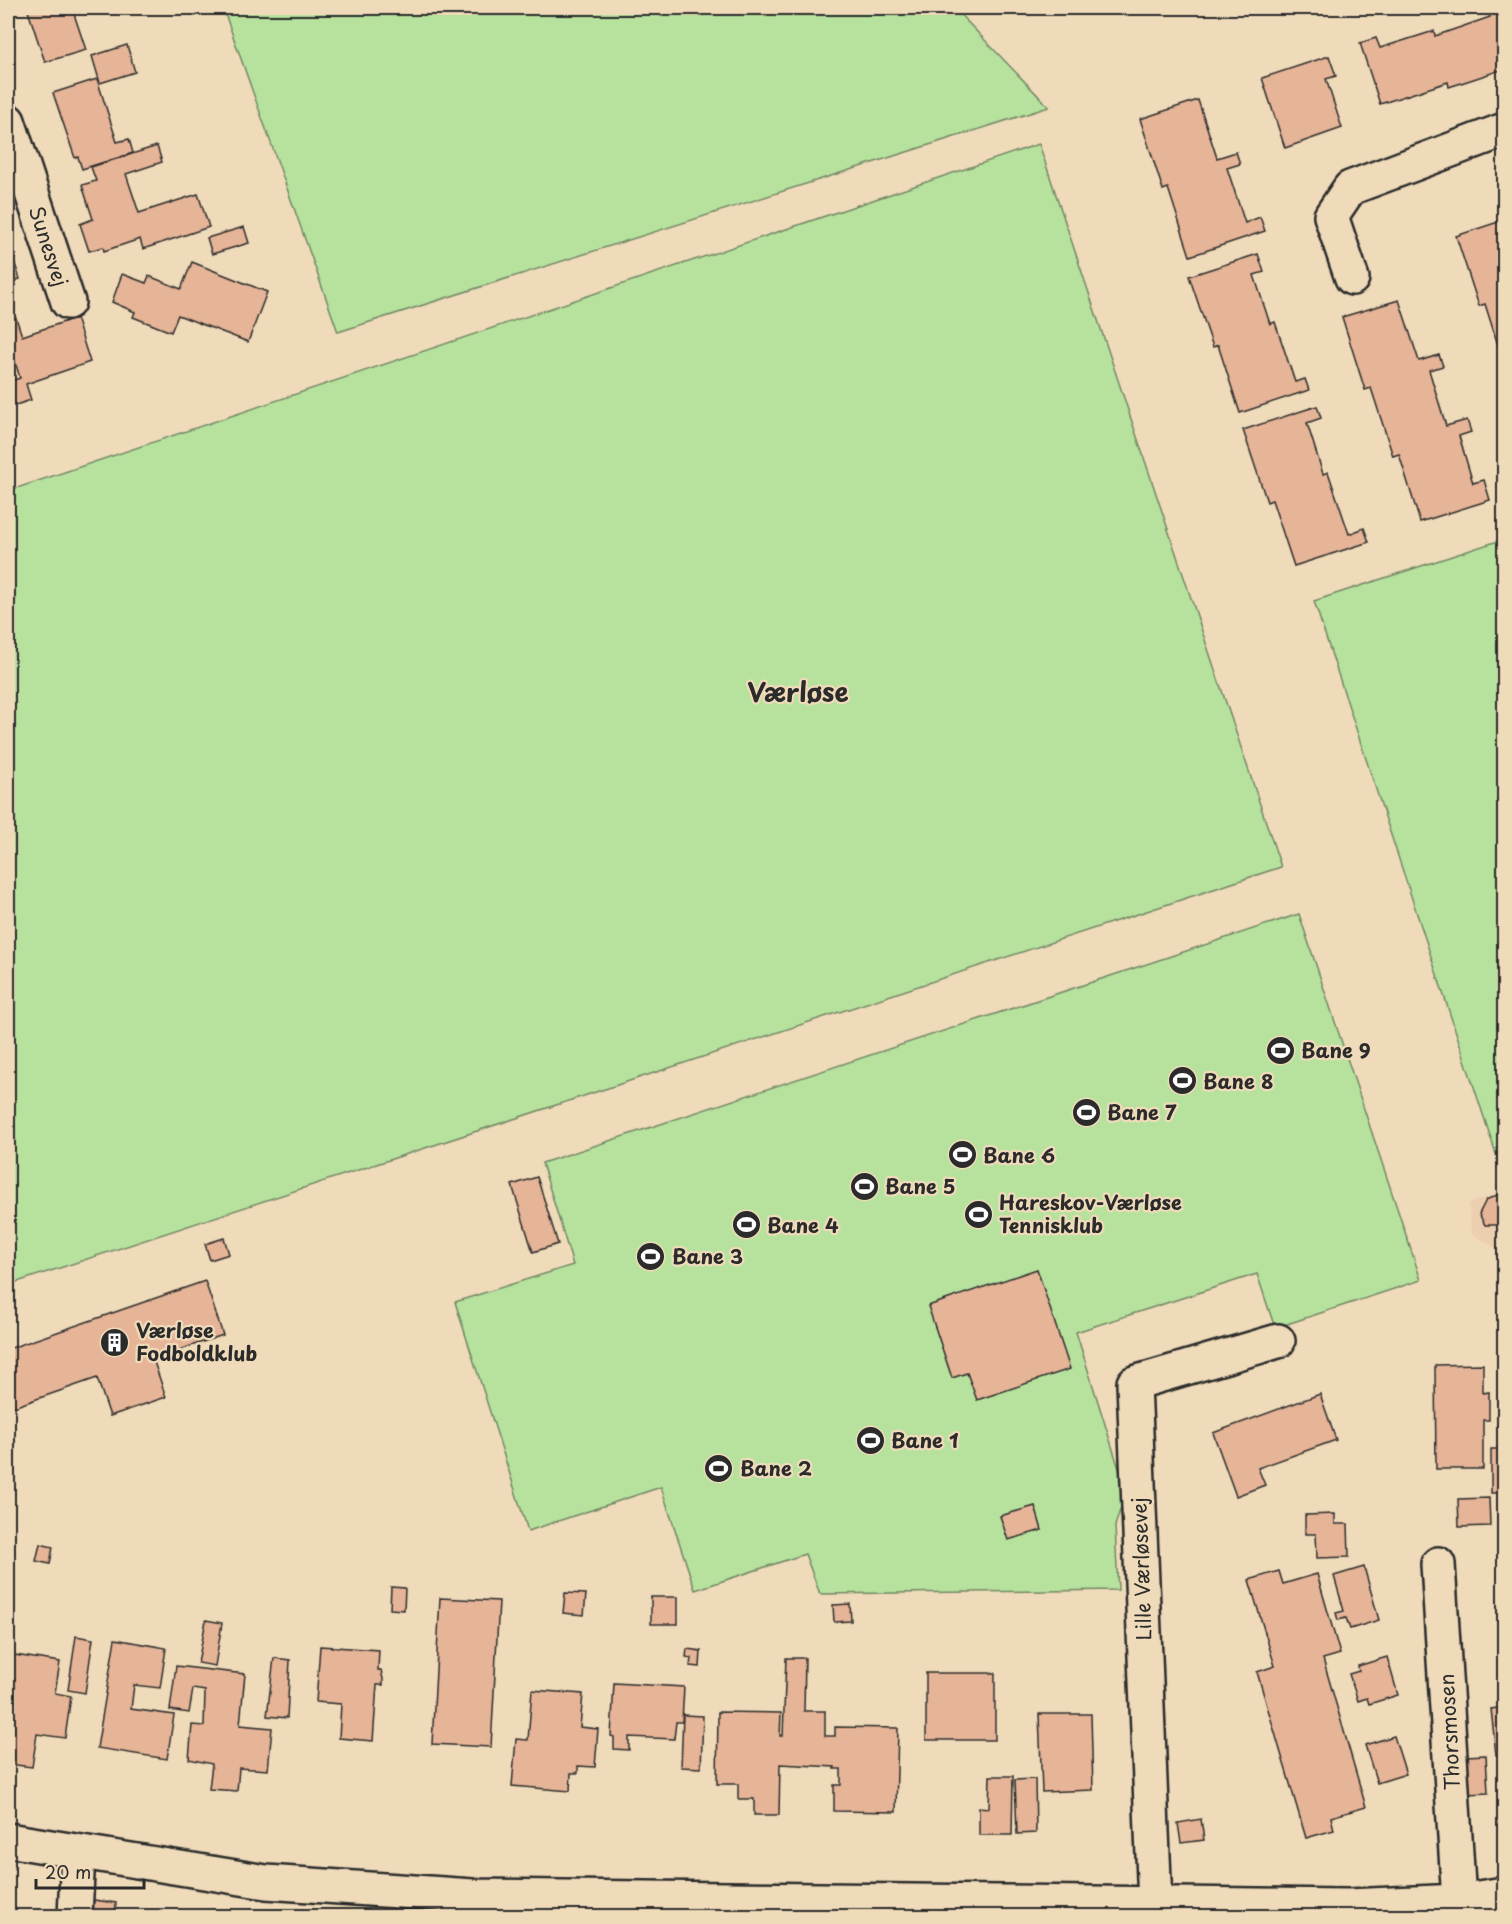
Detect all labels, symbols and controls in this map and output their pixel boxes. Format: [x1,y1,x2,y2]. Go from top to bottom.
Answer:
street label: Sunesvej [22,202,76,290]
district label: Værløse [747,672,849,711]
sports icon: Bane 9 [1264,1034,1296,1066]
place label: Bane 9 [1301,1035,1371,1065]
sports icon: Bane 8 [1166,1065,1198,1097]
place label: Bane 8 [1203,1066,1274,1096]
sports icon: Bane 7 [1070,1096,1102,1128]
place label: Bane 7 [1107,1097,1177,1127]
sports icon: Bane 6 [946,1139,978,1171]
place label: Bane 6 [983,1140,1055,1170]
sports icon: Bane 5 [848,1170,880,1202]
place label: Bane 5 [885,1171,956,1201]
place label: Hareskov-Værløse Tennisklub [999,1187,1182,1240]
sports icon: Hareskov-Værløse Tennisklub [962,1198,994,1230]
sports icon: Bane 4 [730,1209,762,1241]
place label: Bane 4 [767,1210,839,1240]
sports icon: Bane 3 [635,1240,667,1272]
place label: Bane 3 [672,1241,743,1271]
place label: Værløse Fodboldklub [136,1315,257,1368]
building icon: Værløse Fodboldklub [99,1326,131,1358]
sports icon: Bane 1 [854,1424,886,1456]
place label: Bane 1 [891,1425,959,1455]
sports icon: Bane 2 [703,1452,735,1484]
place label: Bane 2 [740,1453,812,1483]
street label: Lille Værløsevej [1124,1497,1158,1641]
street label: Thorsmosen [1431,1673,1467,1791]
scale bar [36,1852,144,1890]
text: 20 m [45,1858,91,1885]

